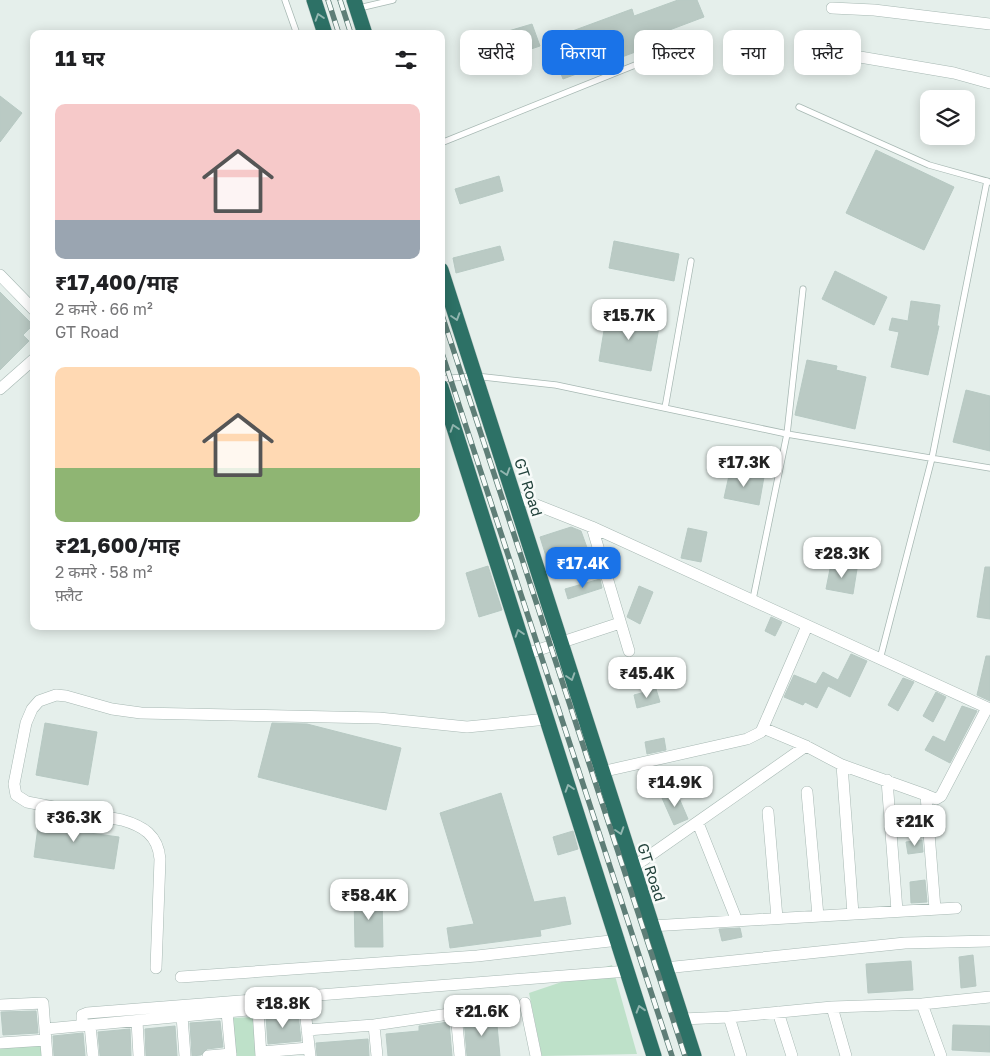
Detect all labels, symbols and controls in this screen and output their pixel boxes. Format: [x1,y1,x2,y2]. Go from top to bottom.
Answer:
one-way arrow [315,13,325,22]
chip: खरीदें [460,30,532,75]
chip: किराया [542,30,624,75]
chip: फ़िल्टर [634,30,713,75]
chip: नया [723,30,784,75]
chip: फ़्लैट [794,30,861,75]
text: 11 घर [55,45,105,71]
icon: filters [392,46,420,74]
map controls [920,90,975,145]
button: layers [920,90,975,145]
icon: home [193,136,283,226]
text: ₹17,400/माह [55,269,178,295]
pin: ₹15.7K [588,298,670,341]
text: 2 कमरे · 66 m² [55,299,153,319]
text: ₹15.7K [603,305,655,325]
one-way arrow [451,312,461,321]
text: GT Road [55,322,119,342]
icon: home [193,400,283,490]
one-way arrow [450,425,460,433]
pin: ₹17.3K [703,446,785,488]
text: ₹17.3K [718,452,770,472]
street label: GT Road [511,456,547,518]
one-way arrow [500,467,510,475]
text: ₹21,600/माह [55,532,180,558]
pin: ₹28.3K [801,536,883,579]
text: ₹28.3K [814,543,870,563]
pin: ₹17.4K [542,546,624,589]
text: ₹17.4K [557,553,609,573]
text: 2 कमरे · 58 m² [55,562,152,582]
text: फ़्लैट [55,585,83,605]
one-way arrow [515,630,525,638]
pin: ₹45.4K [606,656,688,699]
text: ₹45.4K [619,663,675,683]
one-way arrow [565,672,575,680]
pin: ₹14.9K [634,766,716,808]
text: ₹14.9K [648,772,702,792]
one-way arrow [565,784,575,793]
pin: ₹36.3K [33,800,115,843]
pin: ₹21K [885,804,945,847]
text: ₹36.3K [46,807,102,827]
text: ₹21K [896,811,934,831]
one-way arrow [615,827,625,835]
street label: GT Road [634,841,670,903]
pin: ₹58.4K [328,878,410,921]
text: ₹58.4K [341,885,397,905]
pin: ₹18.8K [242,986,324,1029]
text: ₹18.8K [256,993,310,1013]
pin: ₹21.6K [441,994,523,1037]
text: ₹21.6K [455,1001,509,1021]
one-way arrow [636,1006,646,1014]

